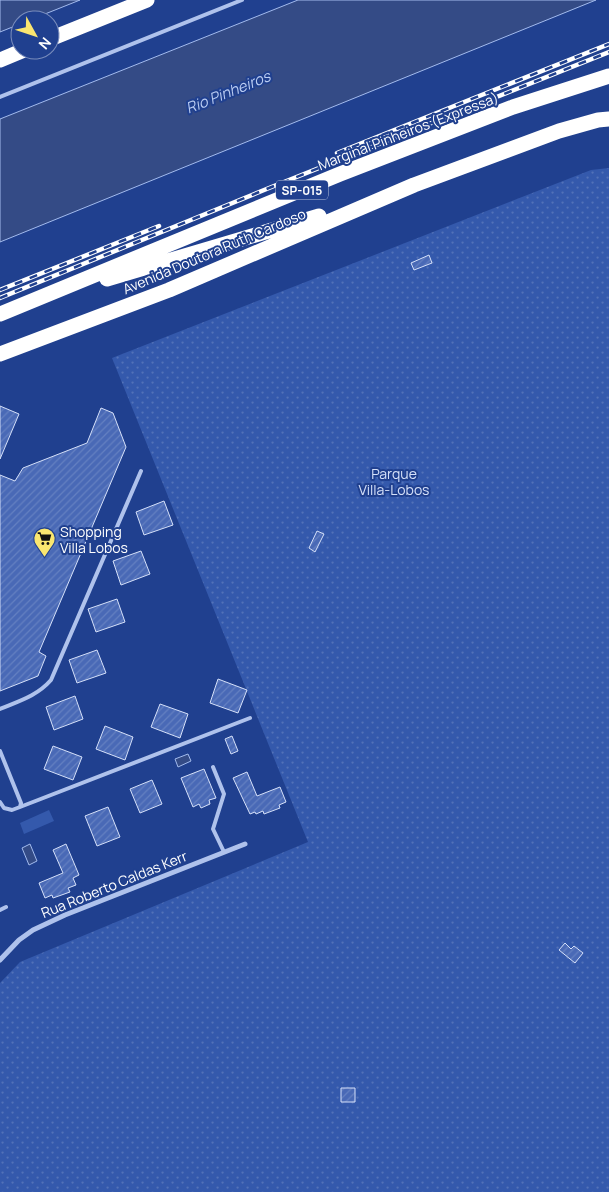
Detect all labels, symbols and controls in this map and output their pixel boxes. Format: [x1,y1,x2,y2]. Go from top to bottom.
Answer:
north arrow [10,10,60,60]
text: N [35,34,56,54]
water label: Rio Pinheiros [183,65,274,118]
street label: Marginal Pinheiros (Expressa) [315,88,501,174]
road number: SP-015 [276,180,328,200]
street label: Avenida Doutora Ruth Cardoso [120,204,308,298]
park label: Parque Villa-Lobos [359,464,429,499]
place label: Shopping Villa Lobos [60,522,128,557]
supermarket icon: Shopping Villa Lobos [32,527,56,558]
street label: Rua Roberto Caldas Kerr [38,846,190,922]

